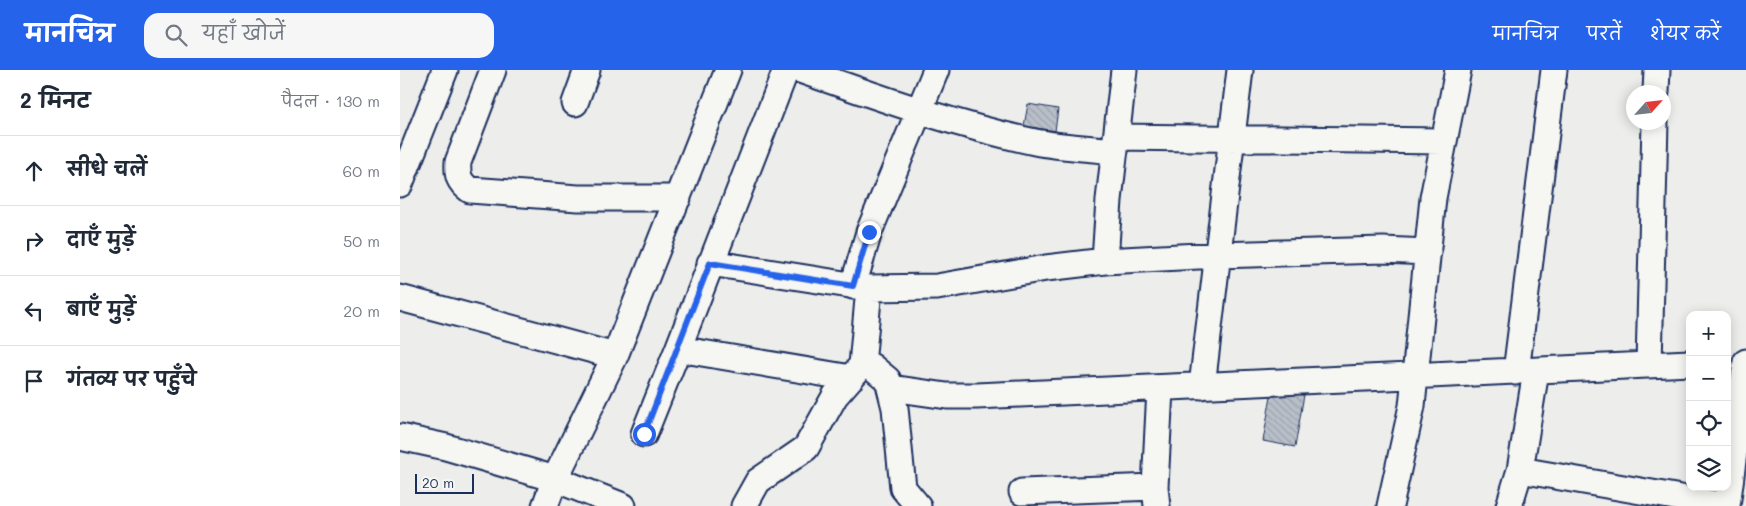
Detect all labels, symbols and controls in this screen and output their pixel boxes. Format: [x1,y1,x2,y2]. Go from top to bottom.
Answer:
search box [144,13,494,58]
text: मानचित्र [25,17,114,48]
text: यहाँ खोजें [202,20,285,45]
icon: search [162,21,190,49]
text: मानचित्र [1492,21,1558,45]
text: परतें [1586,21,1622,45]
text: शेयर करें [1650,21,1721,45]
north arrow [1626,85,1671,130]
text: 2 मिनट [20,86,90,113]
text: पैदल · 130 m [282,90,380,111]
text: सीधे चलें [67,156,147,181]
icon: ahead [20,157,48,185]
text: 60 m [343,160,380,181]
route end [858,221,881,244]
text: दाएँ मुड़ें [67,226,135,251]
icon: right [20,227,48,255]
text: 50 m [343,230,380,251]
text: बाएँ मुड़ें [67,296,136,321]
icon: left [20,297,48,325]
text: 20 m [343,300,380,321]
map controls [1686,311,1731,491]
button: + [1686,311,1731,356]
button: − [1686,356,1731,401]
text: गंतव्य पर पहुँचे [67,366,196,391]
icon: arrive [20,367,48,395]
button: locate [1686,401,1731,446]
route start [633,423,656,446]
button: layers [1686,446,1731,491]
scale bar [415,471,474,494]
text: 20 m [422,473,454,492]

